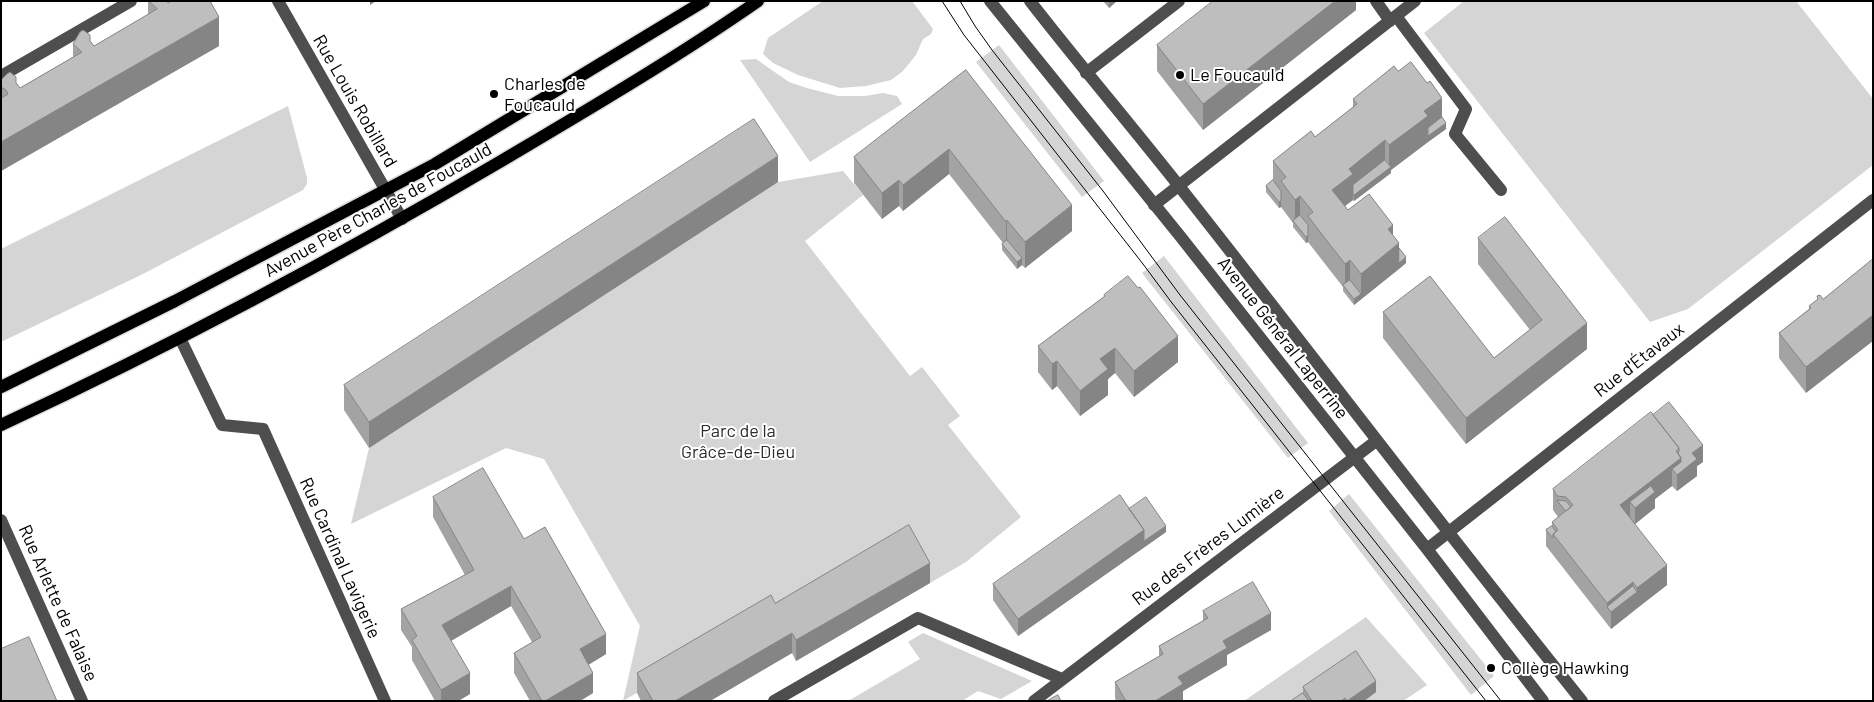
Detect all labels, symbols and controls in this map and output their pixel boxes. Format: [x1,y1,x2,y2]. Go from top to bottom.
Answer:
street label: Rue Louis Robillard [308,31,402,171]
place label: Le Foucauld [1190,64,1285,86]
marker: Le Foucauld [1174,69,1186,81]
place label: Charles de Foucauld [504,73,586,116]
marker: Charles de Foucauld [488,88,500,100]
street label: Avenue Père Charles de Foucauld [260,138,496,282]
street label: Avenue Général Laperrine [1213,253,1353,423]
street label: Rue d'Étavaux [1590,318,1688,402]
park label: Parc de la Grâce-de-Dieu [681,420,795,462]
street label: Rue Cardinal Lavigerie [295,474,385,642]
street label: Rue des Frères Lumière [1128,482,1288,610]
street label: Rue Arlette de Falaise [14,521,102,685]
place label: Collège Hawking [1501,657,1629,679]
marker: Collège Hawking [1485,662,1497,674]

